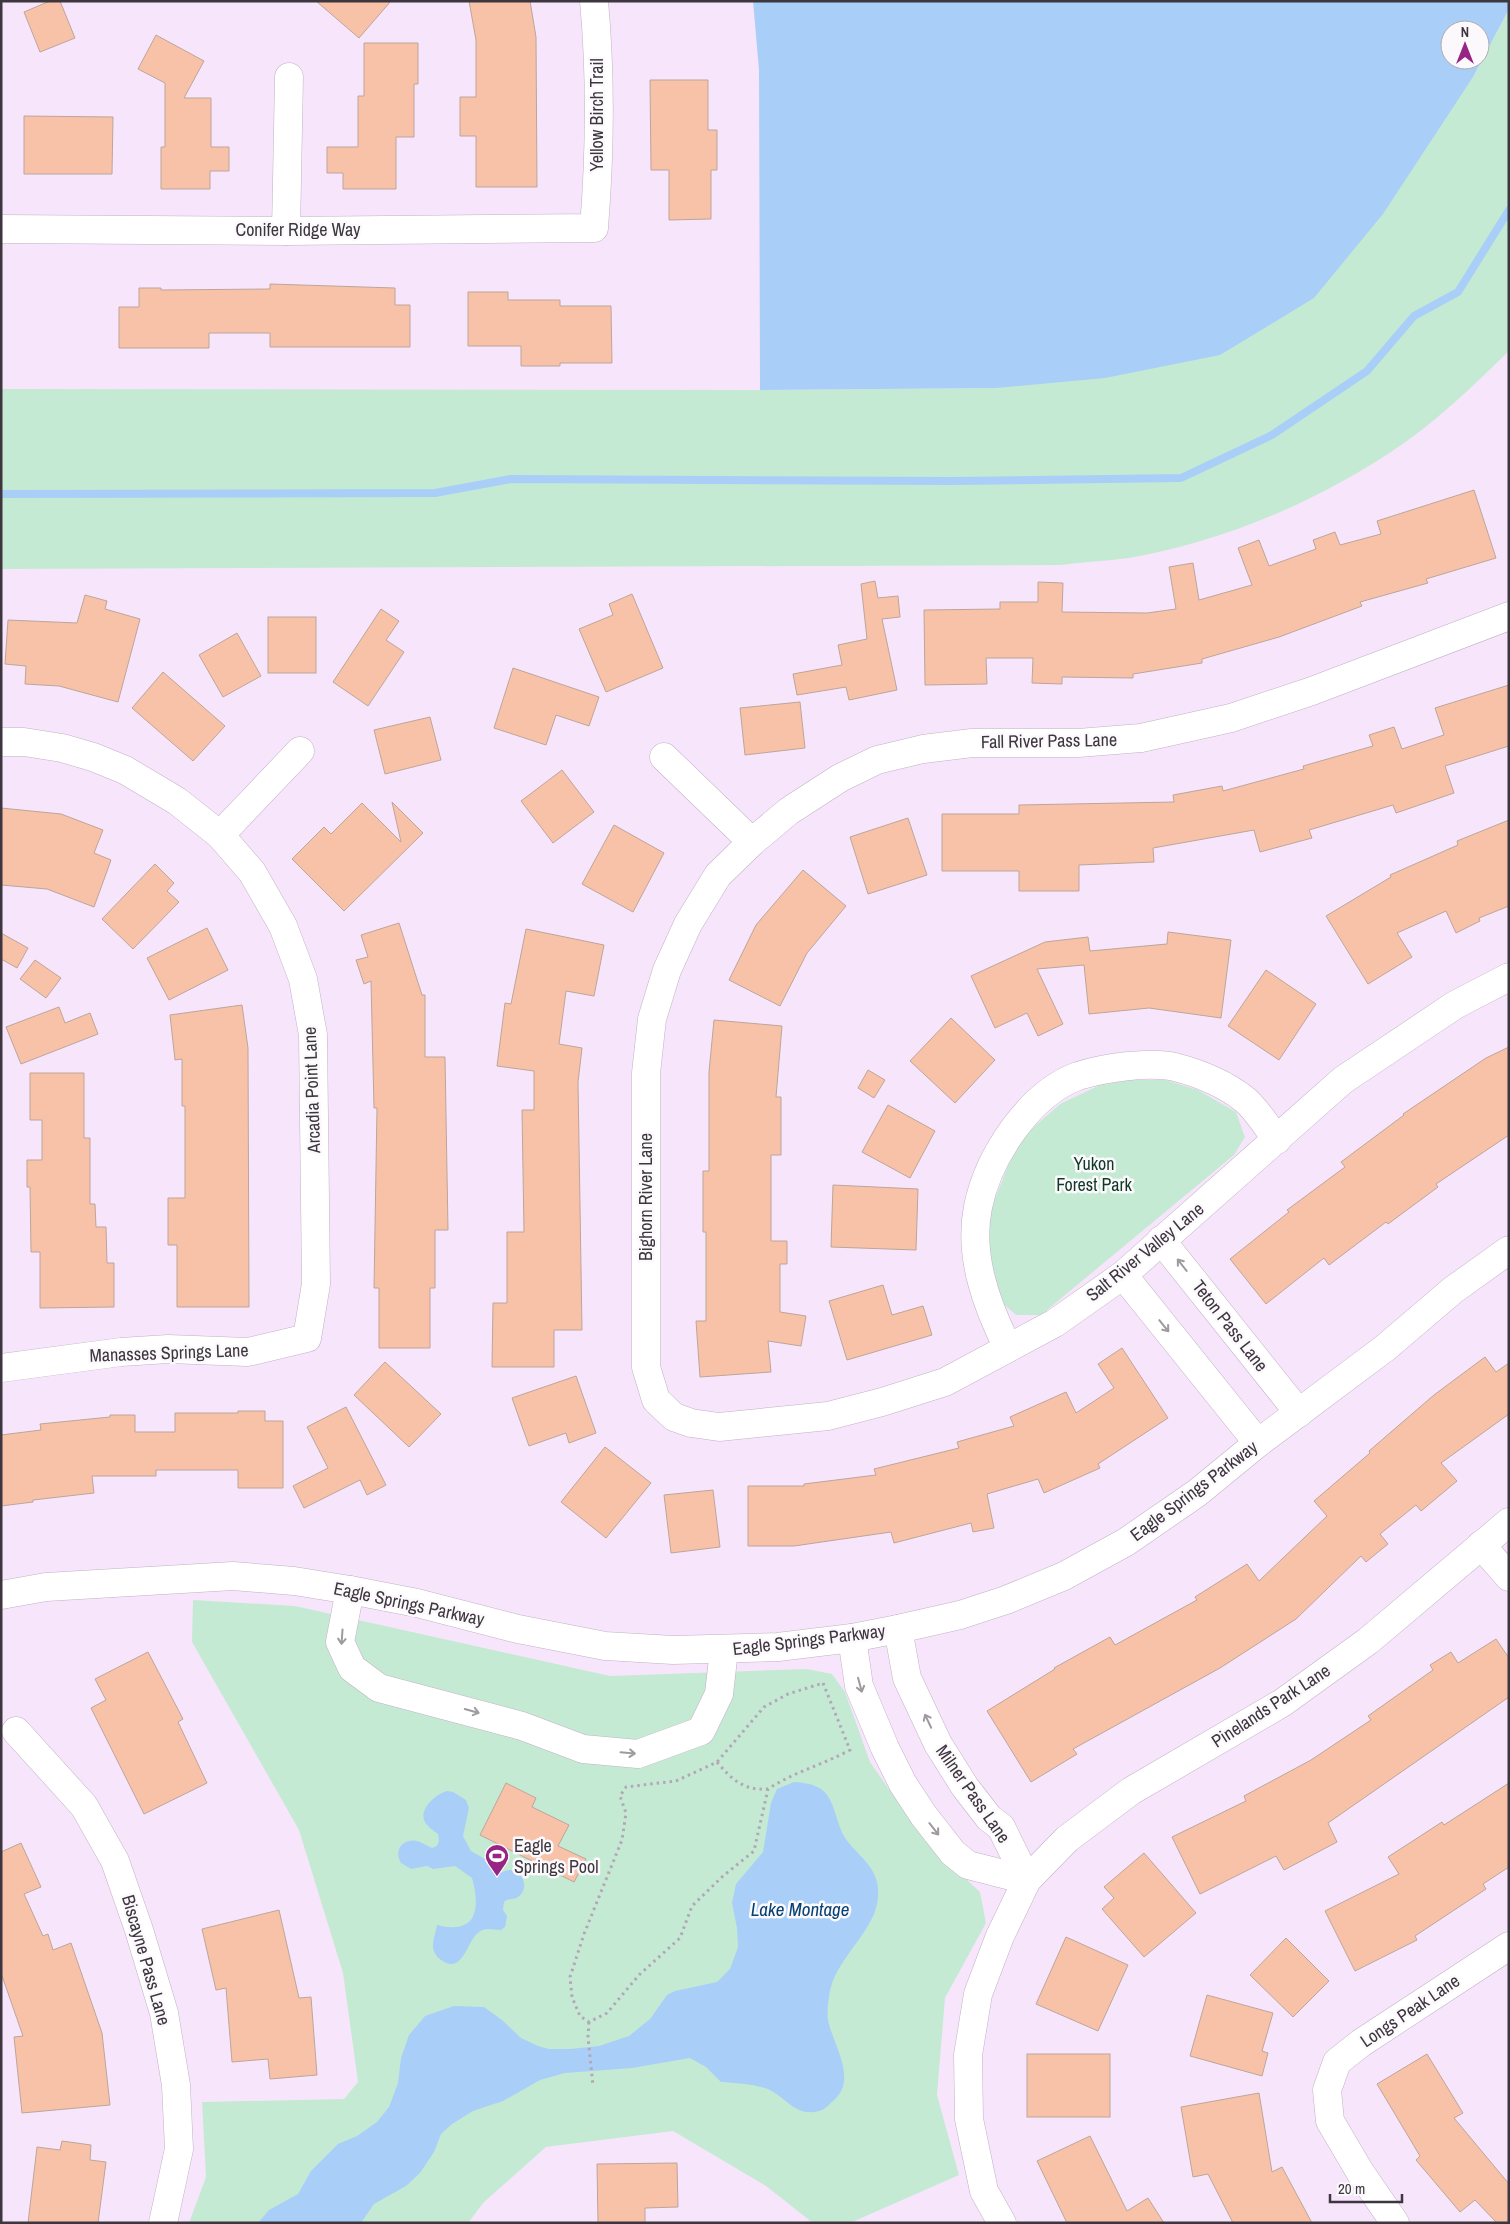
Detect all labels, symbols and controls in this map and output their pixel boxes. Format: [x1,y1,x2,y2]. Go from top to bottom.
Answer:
north arrow [1440,20,1490,70]
text: N [1461,23,1469,41]
street label: Yellow Birch Trail [584,58,609,172]
street label: Conifer Ridge Way [236,217,361,242]
street label: Fall River Pass Lane [981,727,1117,754]
street label: Arcadia Point Lane [297,1026,326,1155]
street label: Bighorn River Lane [633,1133,658,1261]
park label: Yukon Forest Park [1056,1151,1132,1197]
street label: Salt River Valley Lane [1080,1196,1209,1307]
one-way arrow [1176,1259,1187,1272]
street label: Teton Pass Lane [1187,1275,1274,1377]
one-way arrow [1159,1320,1170,1333]
street label: Manasses Springs Lane [89,1337,249,1368]
street label: Eagle Springs Parkway [1125,1434,1263,1547]
street label: Eagle Springs Parkway [331,1575,487,1632]
street label: Eagle Springs Parkway [731,1618,887,1661]
one-way arrow [337,1629,347,1645]
street label: Pinelands Park Lane [1206,1658,1335,1753]
one-way arrow [856,1677,866,1693]
one-way arrow [463,1707,479,1717]
one-way arrow [922,1714,932,1729]
street label: Milner Pass Lane [930,1739,1017,1848]
one-way arrow [620,1748,636,1758]
one-way arrow [929,1822,939,1836]
place label: Eagle Springs Pool [514,1833,599,1879]
sports icon: Eagle Springs Pool [484,1843,510,1877]
street label: Biscayne Pass Lane [116,1892,177,2028]
water label: Lake Montage [751,1896,849,1922]
street label: Longs Peak Lane [1355,1968,1464,2053]
scale bar [1330,2172,1402,2204]
text: 20 m [1338,2178,1365,2199]

